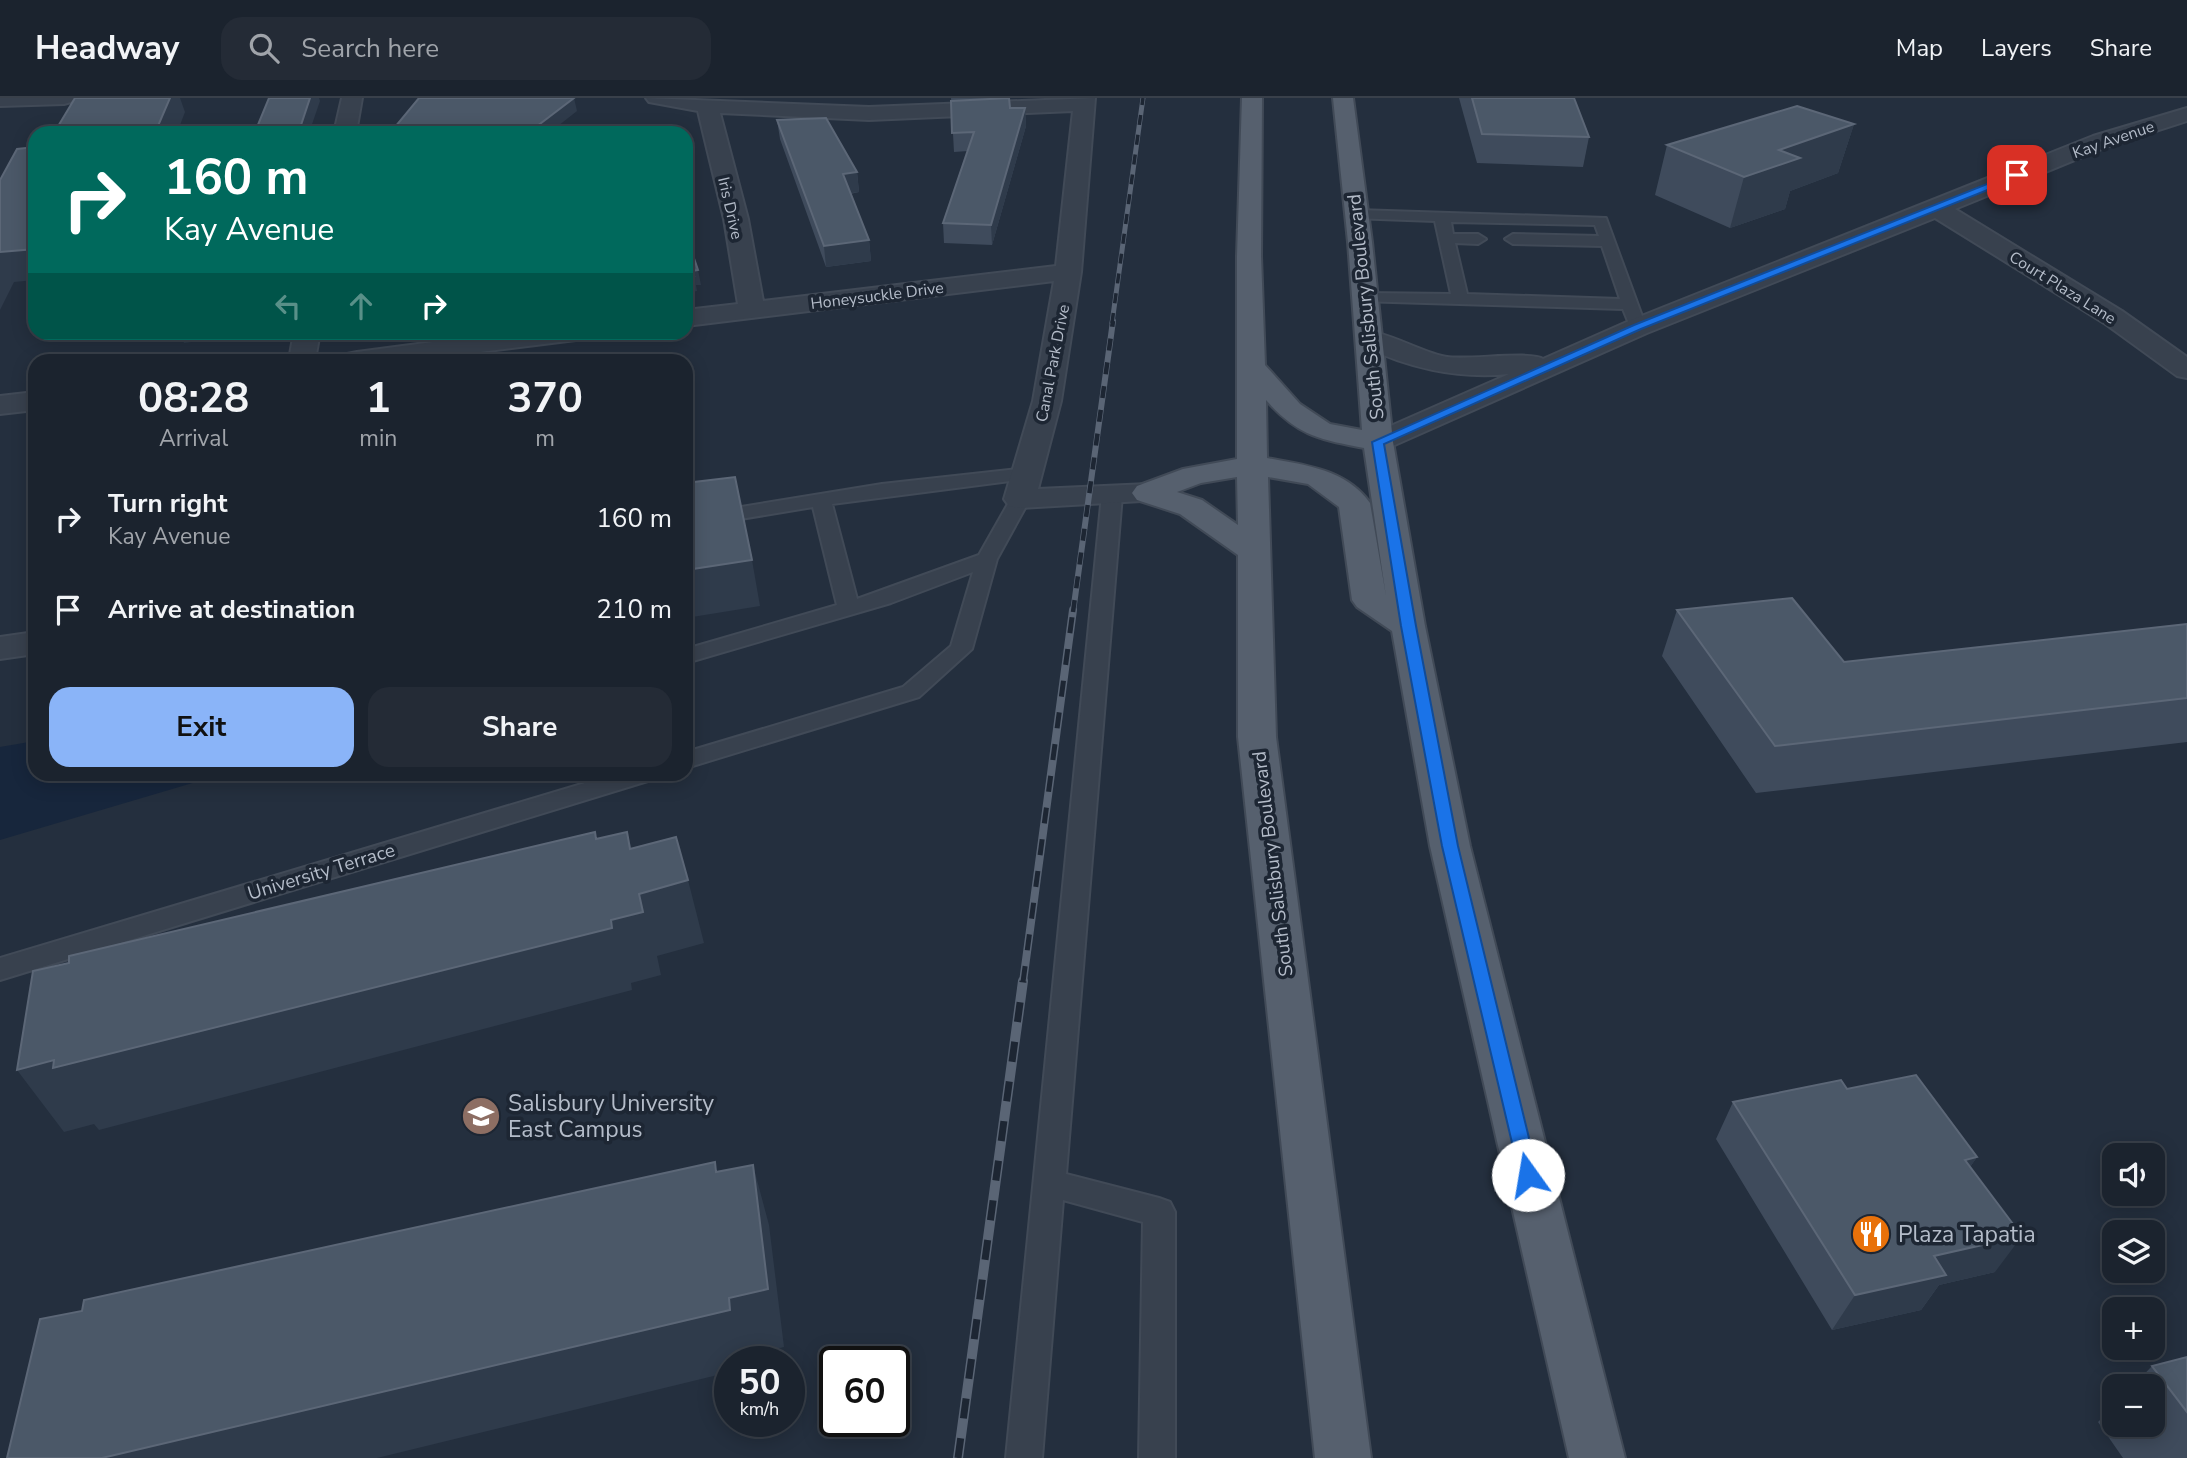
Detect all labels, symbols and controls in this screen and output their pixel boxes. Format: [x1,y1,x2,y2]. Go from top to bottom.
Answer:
search box [221,17,711,80]
text: Headway [35,26,179,71]
icon: search [245,29,283,67]
text: Search here [301,31,439,66]
text: Map [1896,32,1943,64]
text: Layers [1981,32,2052,64]
text: Share [2090,32,2152,64]
street label: Kay Avenue [2069,116,2157,164]
text: 160 m [164,144,308,211]
pin [1987,145,2047,205]
icon: right [49,154,140,245]
icon: arrive [1998,156,2036,194]
street label: Iris Drive [712,175,748,242]
street label: South Salisbury Boulevard [1341,193,1391,421]
text: Kay Avenue [164,208,334,251]
street label: Court Plaza Lane [2005,246,2120,329]
street label: Honeysuckle Drive [809,277,945,315]
icon: left [269,287,307,325]
icon: ahead [342,287,380,325]
icon: right [415,287,453,325]
street label: Canal Park Drive [1031,302,1075,424]
text: 08:28 [138,370,249,427]
text: 1 [366,370,391,427]
text: 370 [507,370,583,427]
text: Arrival [159,423,228,454]
text: min [359,423,397,454]
text: m [535,423,555,454]
text: Turn right [108,486,227,521]
icon: right [49,500,87,538]
text: 160 m [596,501,672,536]
text: Kay Avenue [108,521,230,552]
icon: arrive [49,591,87,629]
text: Arrive at destination [108,592,355,627]
text: 210 m [596,592,672,627]
button: Exit [49,687,354,767]
button: Share [368,687,672,767]
street label: South Salisbury Boulevard [1246,750,1300,978]
street label: University Terrace [244,837,398,907]
place label: Salisbury University East Campus [508,1088,714,1145]
school or university icon: Salisbury University East Campus [460,1095,502,1137]
position arrow [1491,1138,1565,1212]
map controls [2102,1143,2165,1437]
button: sound [2102,1143,2165,1206]
restaurant icon: Plaza Tapatia [1850,1213,1892,1255]
place label: Plaza Tapatia [1898,1219,2036,1250]
button: layers [2102,1220,2165,1283]
button: + [2102,1297,2165,1360]
speed limit sign: 60 [819,1346,910,1437]
text: 50 [738,1359,781,1406]
button: − [2102,1374,2165,1437]
text: km/h [740,1397,779,1421]

